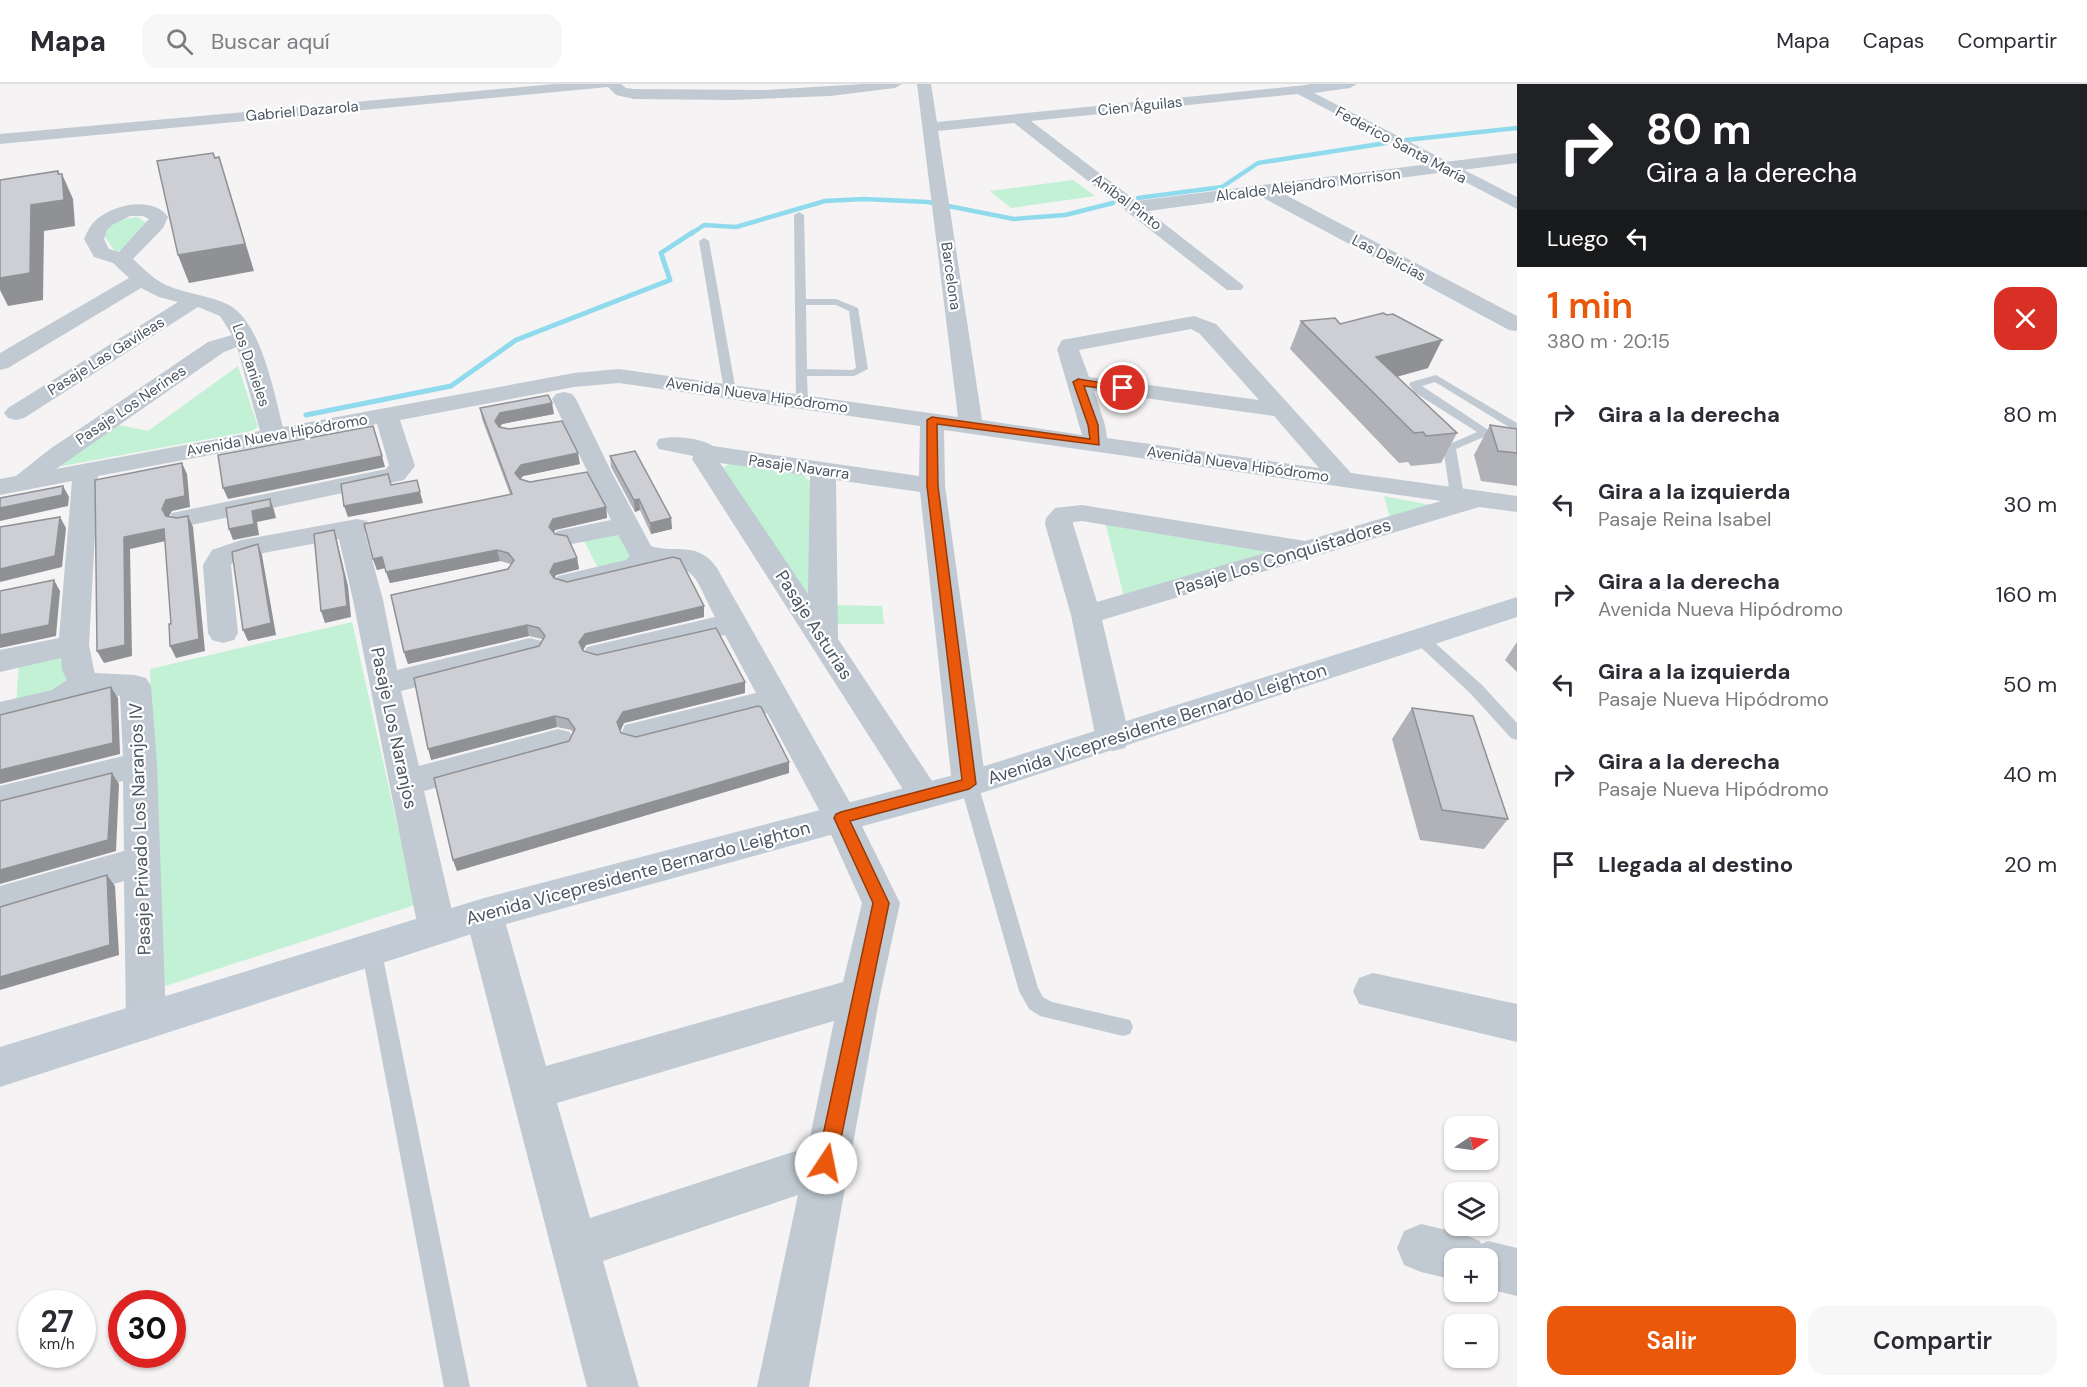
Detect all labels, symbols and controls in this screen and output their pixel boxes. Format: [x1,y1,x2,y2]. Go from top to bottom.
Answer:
search box [142,14,562,68]
text: Mapa [30,23,106,60]
icon: search [163,25,196,58]
text: Buscar aquí [211,27,330,56]
text: Mapa [1776,27,1830,55]
text: Capas [1863,27,1924,55]
text: Compartir [1957,27,2057,55]
street label: Cien Águilas [1097,92,1183,120]
street label: Gabriel Dazarola [245,96,359,126]
street label: Federico Santa María [1332,102,1470,188]
text: 80 m [1646,102,1752,157]
icon: right [1547,108,1625,186]
text: Gira a la derecha [1646,155,1857,190]
street label: Alcalde Alejandro Morrison [1214,164,1402,206]
street label: Aníbal Pinto [1088,169,1166,235]
icon: left [1621,222,1654,255]
text: Luego [1547,224,1609,253]
street label: Las Delicias [1348,230,1430,286]
street label: Barcelona [936,241,966,311]
text: 1 min [1547,282,1633,329]
button: close [1994,287,2057,350]
street label: Pasaje Las Gavileas [44,312,168,400]
street label: Los Danieles [227,321,275,409]
text: 380 m · 20:15 [1547,328,1670,354]
street label: Pasaje Los Nerines [72,361,190,449]
pin [1097,362,1148,413]
icon: arrive [1106,371,1139,404]
street label: Avenida Nueva Hipódromo [665,372,849,418]
icon: right [1547,398,1580,431]
text: Gira a la derecha [1598,400,1780,429]
text: 80 m [2003,400,2057,429]
street label: Avenida Nueva Hipódromo [185,409,369,461]
street label: Avenida Nueva Hipódromo [1146,441,1330,487]
street label: Pasaje Navarra [747,450,851,484]
text: Gira a la izquierda [1598,477,1790,506]
icon: left [1547,488,1580,521]
text: 30 m [2003,490,2057,519]
text: Pasaje Reina Isabel [1598,506,1772,532]
street label: Pasaje Los Conquistadores [1172,513,1394,601]
street label: Pasaje Asturias [770,566,858,684]
text: Gira a la derecha [1598,567,1780,596]
icon: right [1547,578,1580,611]
text: 160 m [1996,580,2057,609]
text: Avenida Nueva Hipódromo [1598,596,1843,622]
street label: Pasaje Los Naranjos [365,645,423,811]
text: Gira a la izquierda [1598,657,1790,686]
street label: Avenida Vicepresidente Bernardo Leighton [984,658,1330,790]
icon: left [1547,668,1580,701]
text: 50 m [2003,670,2057,699]
text: Pasaje Nueva Hipódromo [1598,686,1829,712]
street label: Pasaje Privado Los Naranjos IV [124,702,156,956]
text: Gira a la derecha [1598,747,1780,776]
icon: right [1547,758,1580,791]
text: 40 m [2003,760,2057,789]
text: Pasaje Nueva Hipódromo [1598,776,1829,802]
street label: Avenida Vicepresidente Bernardo Leighton [463,815,813,931]
icon: arrive [1547,848,1580,881]
text: Llegada al destino [1598,850,1793,879]
text: 20 m [2004,850,2057,879]
north arrow [1444,1116,1498,1170]
map controls [1444,1116,1498,1368]
position arrow [794,1131,858,1195]
button: layers [1444,1182,1498,1236]
button: + [1444,1248,1498,1302]
speed limit sign: 30 [108,1290,186,1368]
text: 27 [40,1302,74,1341]
button: Salir [1547,1306,1796,1375]
button: Compartir [1808,1306,2057,1375]
button: − [1444,1314,1498,1368]
text: km/h [39,1334,75,1354]

